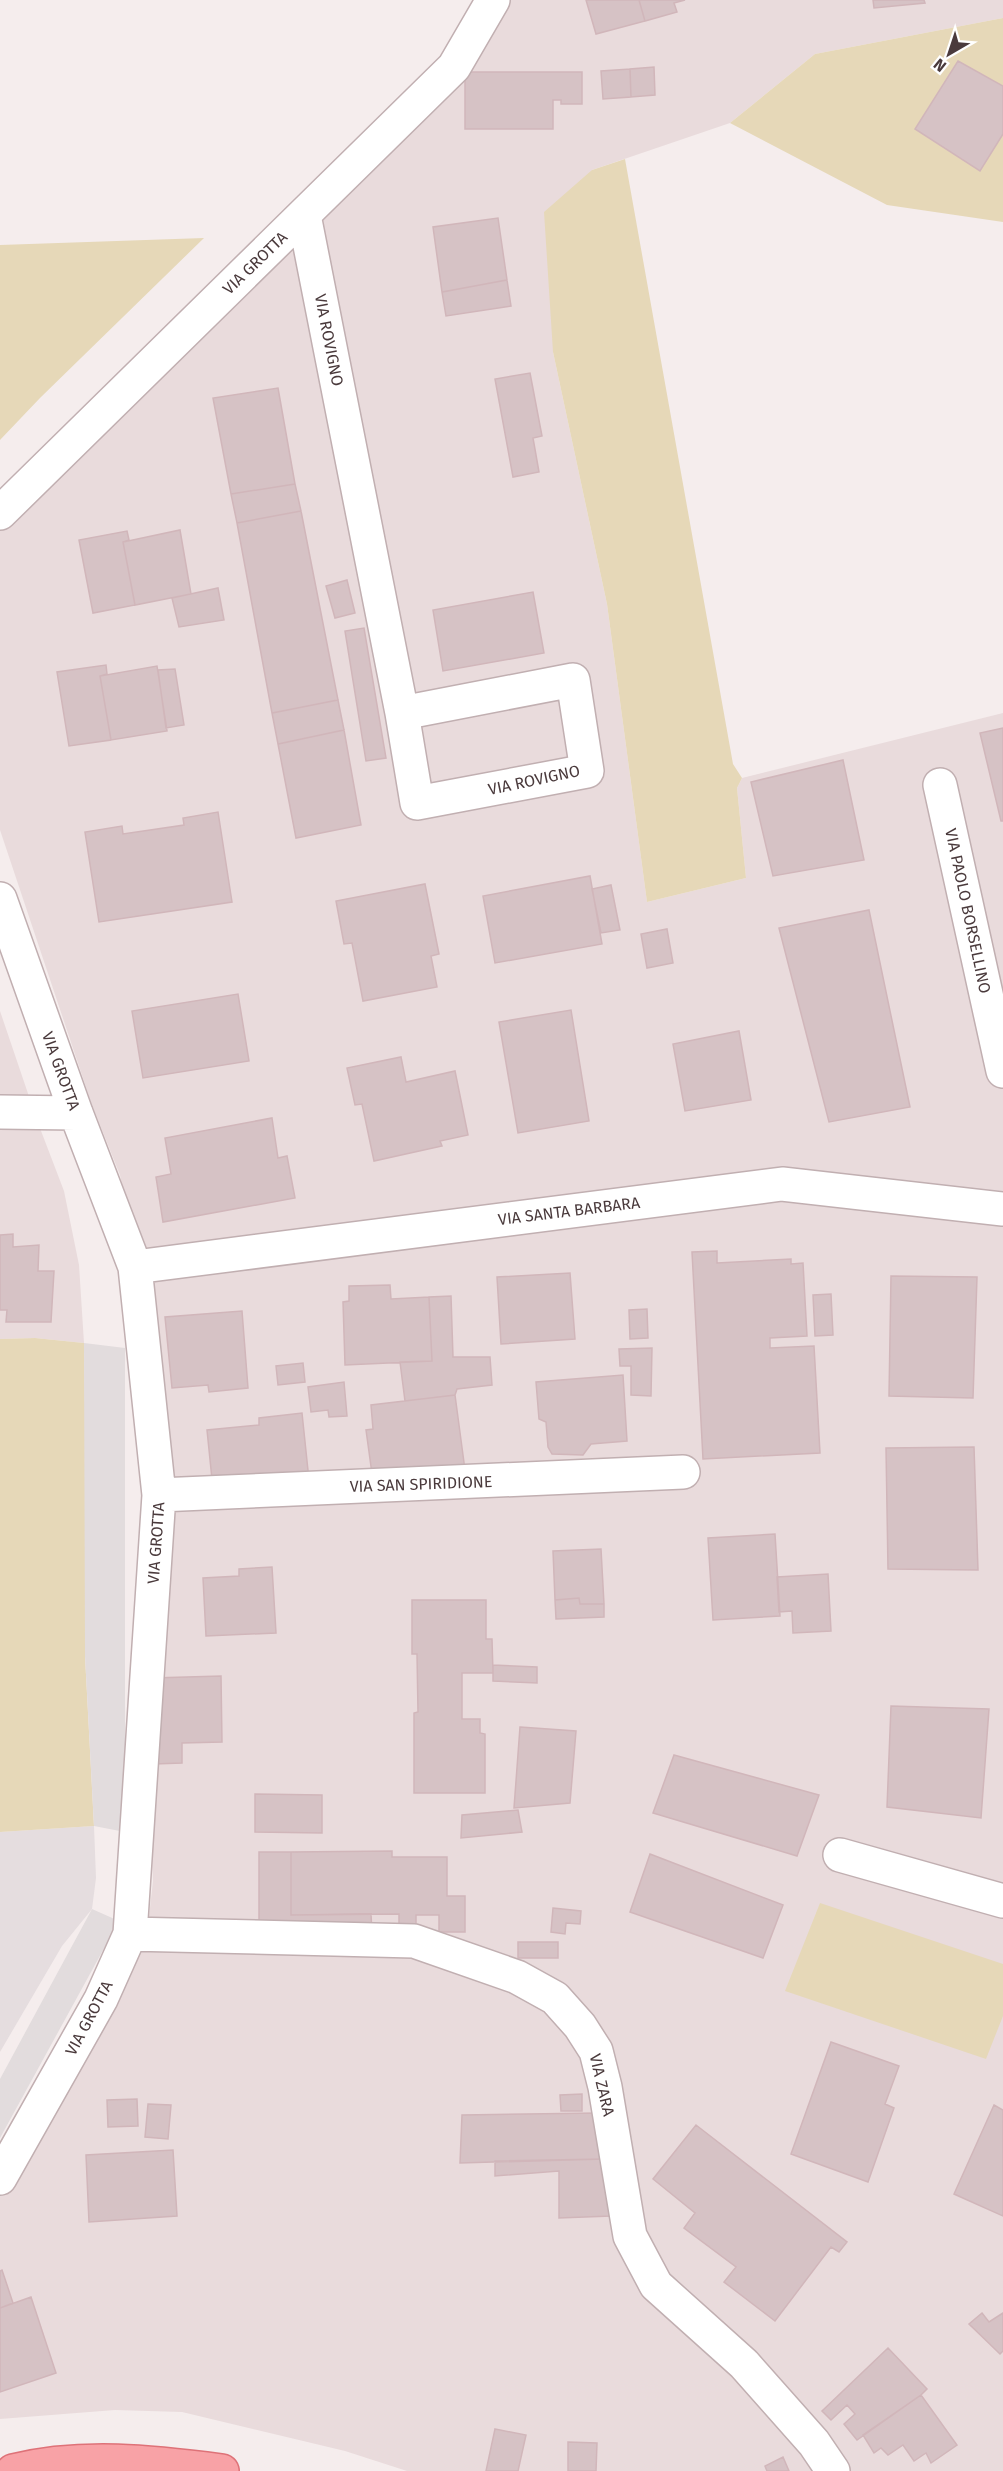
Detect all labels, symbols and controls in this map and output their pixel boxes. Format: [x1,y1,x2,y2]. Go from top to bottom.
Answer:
north arrow [919,24,979,84]
text: N [930,55,950,76]
street label: VIA GROTTA [219,227,292,298]
street label: VIA ROVIGNO [311,292,347,388]
street label: VIA ROVIGNO [486,761,582,799]
street label: VIA PAOLO BORSELLINO [941,827,995,995]
street label: VIA GROTTA [38,1029,84,1114]
street label: VIA SANTA BARBARA [497,1193,642,1229]
street label: VIA SAN SPIRIDIONE [349,1472,493,1496]
street label: VIA GROTTA [144,1501,168,1585]
street label: VIA GROTTA [61,1977,117,2059]
street label: VIA ZARA [586,2052,619,2119]

